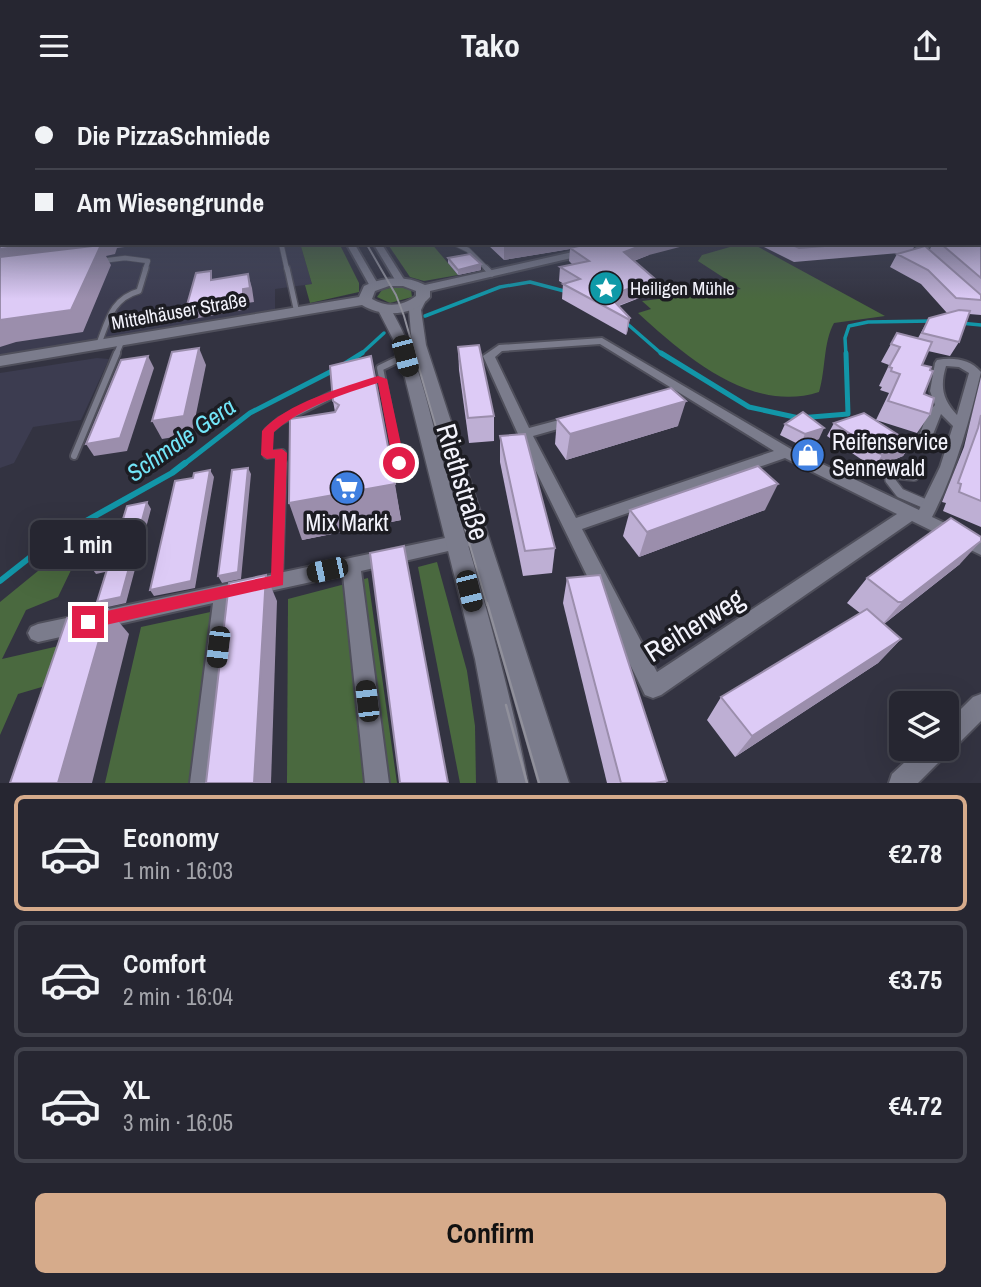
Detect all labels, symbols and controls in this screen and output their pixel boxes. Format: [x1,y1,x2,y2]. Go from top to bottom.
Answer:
text: Tako [461,24,520,67]
icon: menu [35,27,73,65]
icon: share [908,27,946,65]
text: Die PizzaSchmiede [77,118,270,153]
text: Am Wiesengrunde [77,185,264,220]
place icon: Heiligen Mühle [587,269,625,307]
place label: Heiligen Mühle [630,275,735,301]
street label: Mittelhäuser Straße [109,286,249,336]
car [390,333,421,379]
water label: Schmale Gera [120,390,241,488]
street label: Riethstraße [427,419,499,545]
place label: Reifenservice Sennewald [832,426,948,483]
shop icon: Reifenservice Sennewald [789,436,827,474]
route start [383,447,415,479]
supermarket icon: Mix Markt [328,469,366,507]
place label: Mix Markt [306,507,388,538]
callout: 1 min [30,521,146,569]
text: 1 min [63,529,113,560]
car [305,555,350,585]
car [454,568,485,614]
street label: Reiherweg [637,579,751,671]
route end [72,606,104,638]
car [206,625,231,669]
car [355,679,380,723]
map controls [889,691,959,761]
button: layers [889,691,959,761]
text: Economy [123,820,219,855]
icon: car [39,822,102,885]
text: €2.78 [889,836,942,871]
text: 1 min · 16:03 [123,855,233,886]
text: Comfort [123,946,206,981]
icon: car [39,948,102,1011]
text: €3.75 [889,962,942,997]
text: 2 min · 16:04 [123,981,233,1012]
text: XL [123,1072,150,1107]
icon: car [39,1074,102,1137]
text: €4.72 [889,1088,942,1123]
text: 3 min · 16:05 [123,1107,233,1138]
button: Confirm [35,1193,946,1273]

